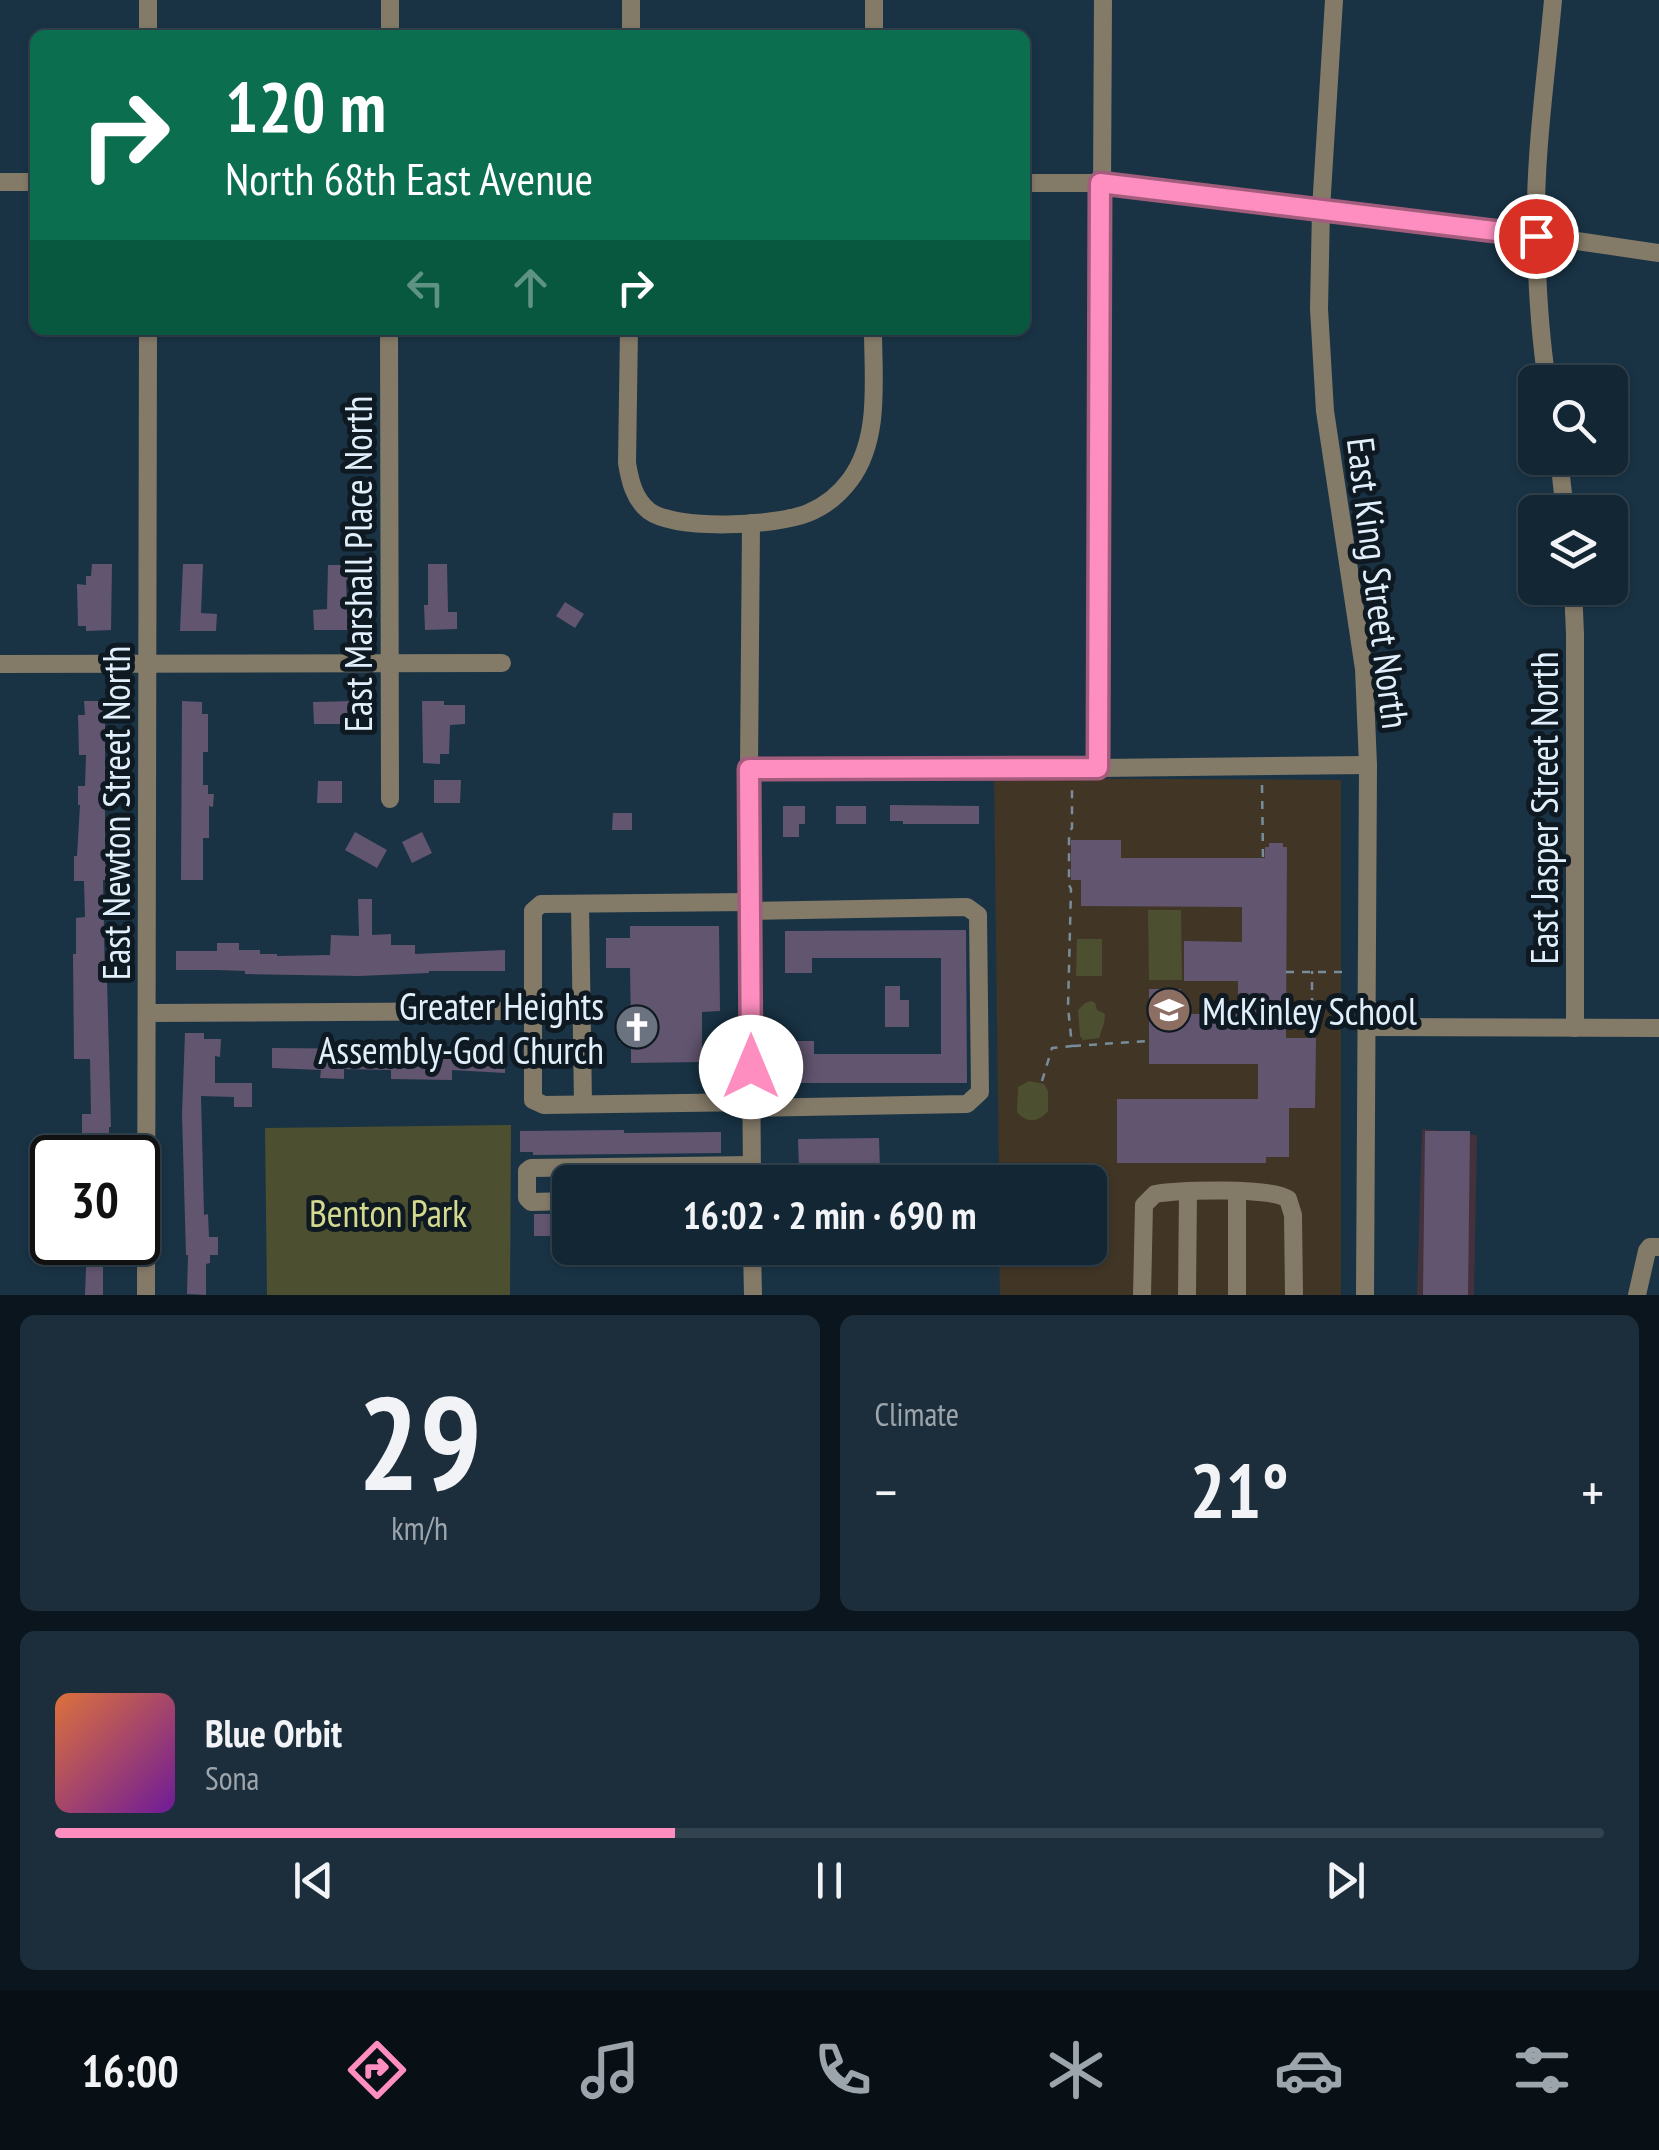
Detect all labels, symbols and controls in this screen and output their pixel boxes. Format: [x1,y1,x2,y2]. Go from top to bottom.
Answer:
text: 120 m [225,61,386,151]
icon: right [60,70,190,200]
text: North 68th East Avenue [225,149,593,207]
pin [1494,194,1579,279]
icon: arrive [1509,209,1564,264]
icon: left [398,260,453,315]
icon: ahead [503,260,558,315]
icon: right [608,260,663,315]
map controls [1518,365,1628,605]
button: search [1518,365,1628,475]
street label: East Marshall Place North [333,396,382,732]
street label: East King Street North [1337,435,1421,731]
button: layers [1518,495,1628,605]
street label: East Newton Street North [91,646,140,980]
street label: East Jasper Street North [1519,652,1568,964]
place label: Greater Heights Assembly-God Church [318,981,604,1074]
place label: McKinley School [1202,986,1417,1035]
school or university icon: McKinley School [1146,987,1192,1033]
church icon: Greater Heights Assembly-God Church [614,1004,660,1050]
position arrow [699,1015,803,1119]
speed limit sign: 30 [30,1135,160,1265]
park label: Benton Park [309,1188,467,1237]
text: 16:02 · 2 min · 690 m [683,1190,976,1239]
text: 29 [358,1358,482,1526]
text: Climate [875,1393,959,1435]
text: 21° [1190,1442,1289,1539]
text: − [875,1456,897,1527]
text: + [1581,1456,1604,1527]
text: km/h [391,1507,448,1549]
text: Blue Orbit [205,1708,342,1757]
text: Sona [205,1757,259,1799]
icon: previous [286,1853,341,1908]
icon: pause [802,1853,857,1908]
icon: next [1318,1853,1373,1908]
icon: directions [342,2035,412,2105]
icon: music [575,2035,645,2105]
icon: phone [808,2035,878,2105]
icon: climate [1041,2035,1111,2105]
icon: car [1274,2035,1344,2105]
icon: filters [1507,2035,1577,2105]
text: 16:00 [82,2041,179,2099]

